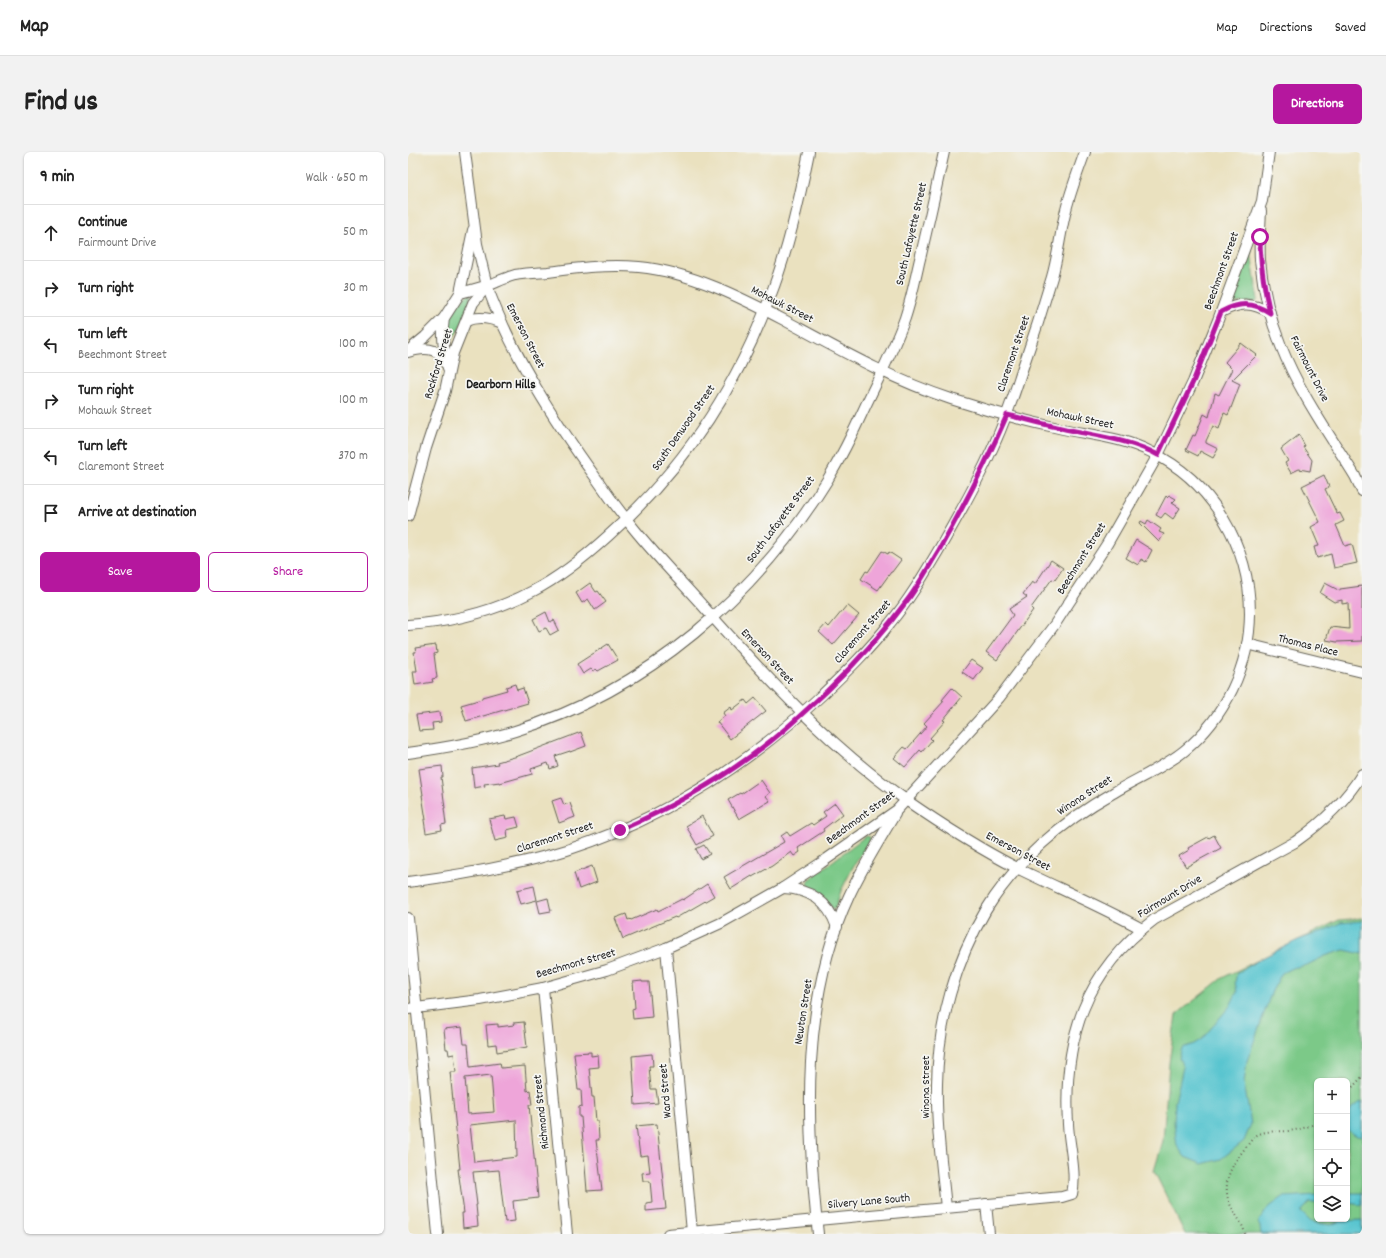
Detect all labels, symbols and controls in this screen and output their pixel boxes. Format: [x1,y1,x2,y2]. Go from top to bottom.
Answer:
text: Map [20,14,49,41]
text: Map [1216,18,1238,38]
text: Directions [1260,18,1313,38]
text: Saved [1335,18,1366,38]
text: Find us [24,84,98,124]
button: Directions [1273,84,1362,124]
text: 9 min [40,166,74,190]
text: Walk · 650 m [306,169,368,188]
street label: South Lafayette Street [892,180,932,287]
text: Continue [78,212,127,234]
icon: ahead [40,222,62,244]
text: 50 m [343,223,368,242]
route start [1251,228,1269,246]
street label: Beechmont Street [1200,229,1244,312]
text: Fairmount Drive [78,234,156,253]
icon: right [40,278,62,300]
text: Turn right [78,278,134,300]
text: 30 m [343,279,368,298]
street label: Mohawk Street [748,282,817,328]
street label: Emerson Street [501,300,549,372]
street label: Claremont Street [993,313,1035,394]
text: Turn left [78,324,127,346]
street label: Rockford Street [420,326,458,401]
street label: Fairmount Drive [1285,333,1333,405]
icon: left [40,334,62,356]
text: 100 m [339,335,368,354]
text: Beechmont Street [78,346,167,365]
district label: Dearborn Hills [466,376,536,395]
text: Turn right [78,380,134,402]
street label: South Denwood Street [648,381,720,474]
icon: right [40,390,62,412]
text: 100 m [339,391,368,410]
text: Mohawk Street [78,402,152,421]
street label: Mohawk Street [1045,404,1116,435]
text: Turn left [78,436,127,458]
icon: left [40,446,62,468]
text: 370 m [338,447,368,466]
text: Claremont Street [78,458,164,477]
street label: South Lafayette Street [743,472,820,567]
icon: arrive [40,502,62,524]
text: Arrive at destination [78,502,196,524]
street label: Beechmont Street [1053,519,1111,598]
button: Save [40,552,200,592]
button: Share [208,552,368,592]
street label: Claremont Street [830,596,896,668]
street label: Emerson Street [736,625,798,689]
street label: Thomas Place [1276,630,1340,662]
street label: Winona Street [1054,771,1117,820]
street label: Beechmont Street [823,787,900,849]
street label: Claremont Street [515,817,596,858]
route end [611,821,629,839]
street label: Emerson Street [983,828,1054,876]
street label: Fairmount Drive [1135,871,1205,923]
street label: Beechmont Street [534,944,618,983]
street label: Newton Street [790,977,818,1046]
street label: Winona Street [918,1055,935,1119]
street label: Ward Street [655,1063,677,1119]
street label: Richmond Street [530,1073,554,1150]
map controls [1314,1078,1350,1222]
button: + [1314,1078,1350,1114]
button: − [1314,1114,1350,1150]
button: locate [1314,1150,1350,1186]
button: layers [1314,1186,1350,1222]
street label: Silvery Lane South [827,1190,911,1214]

